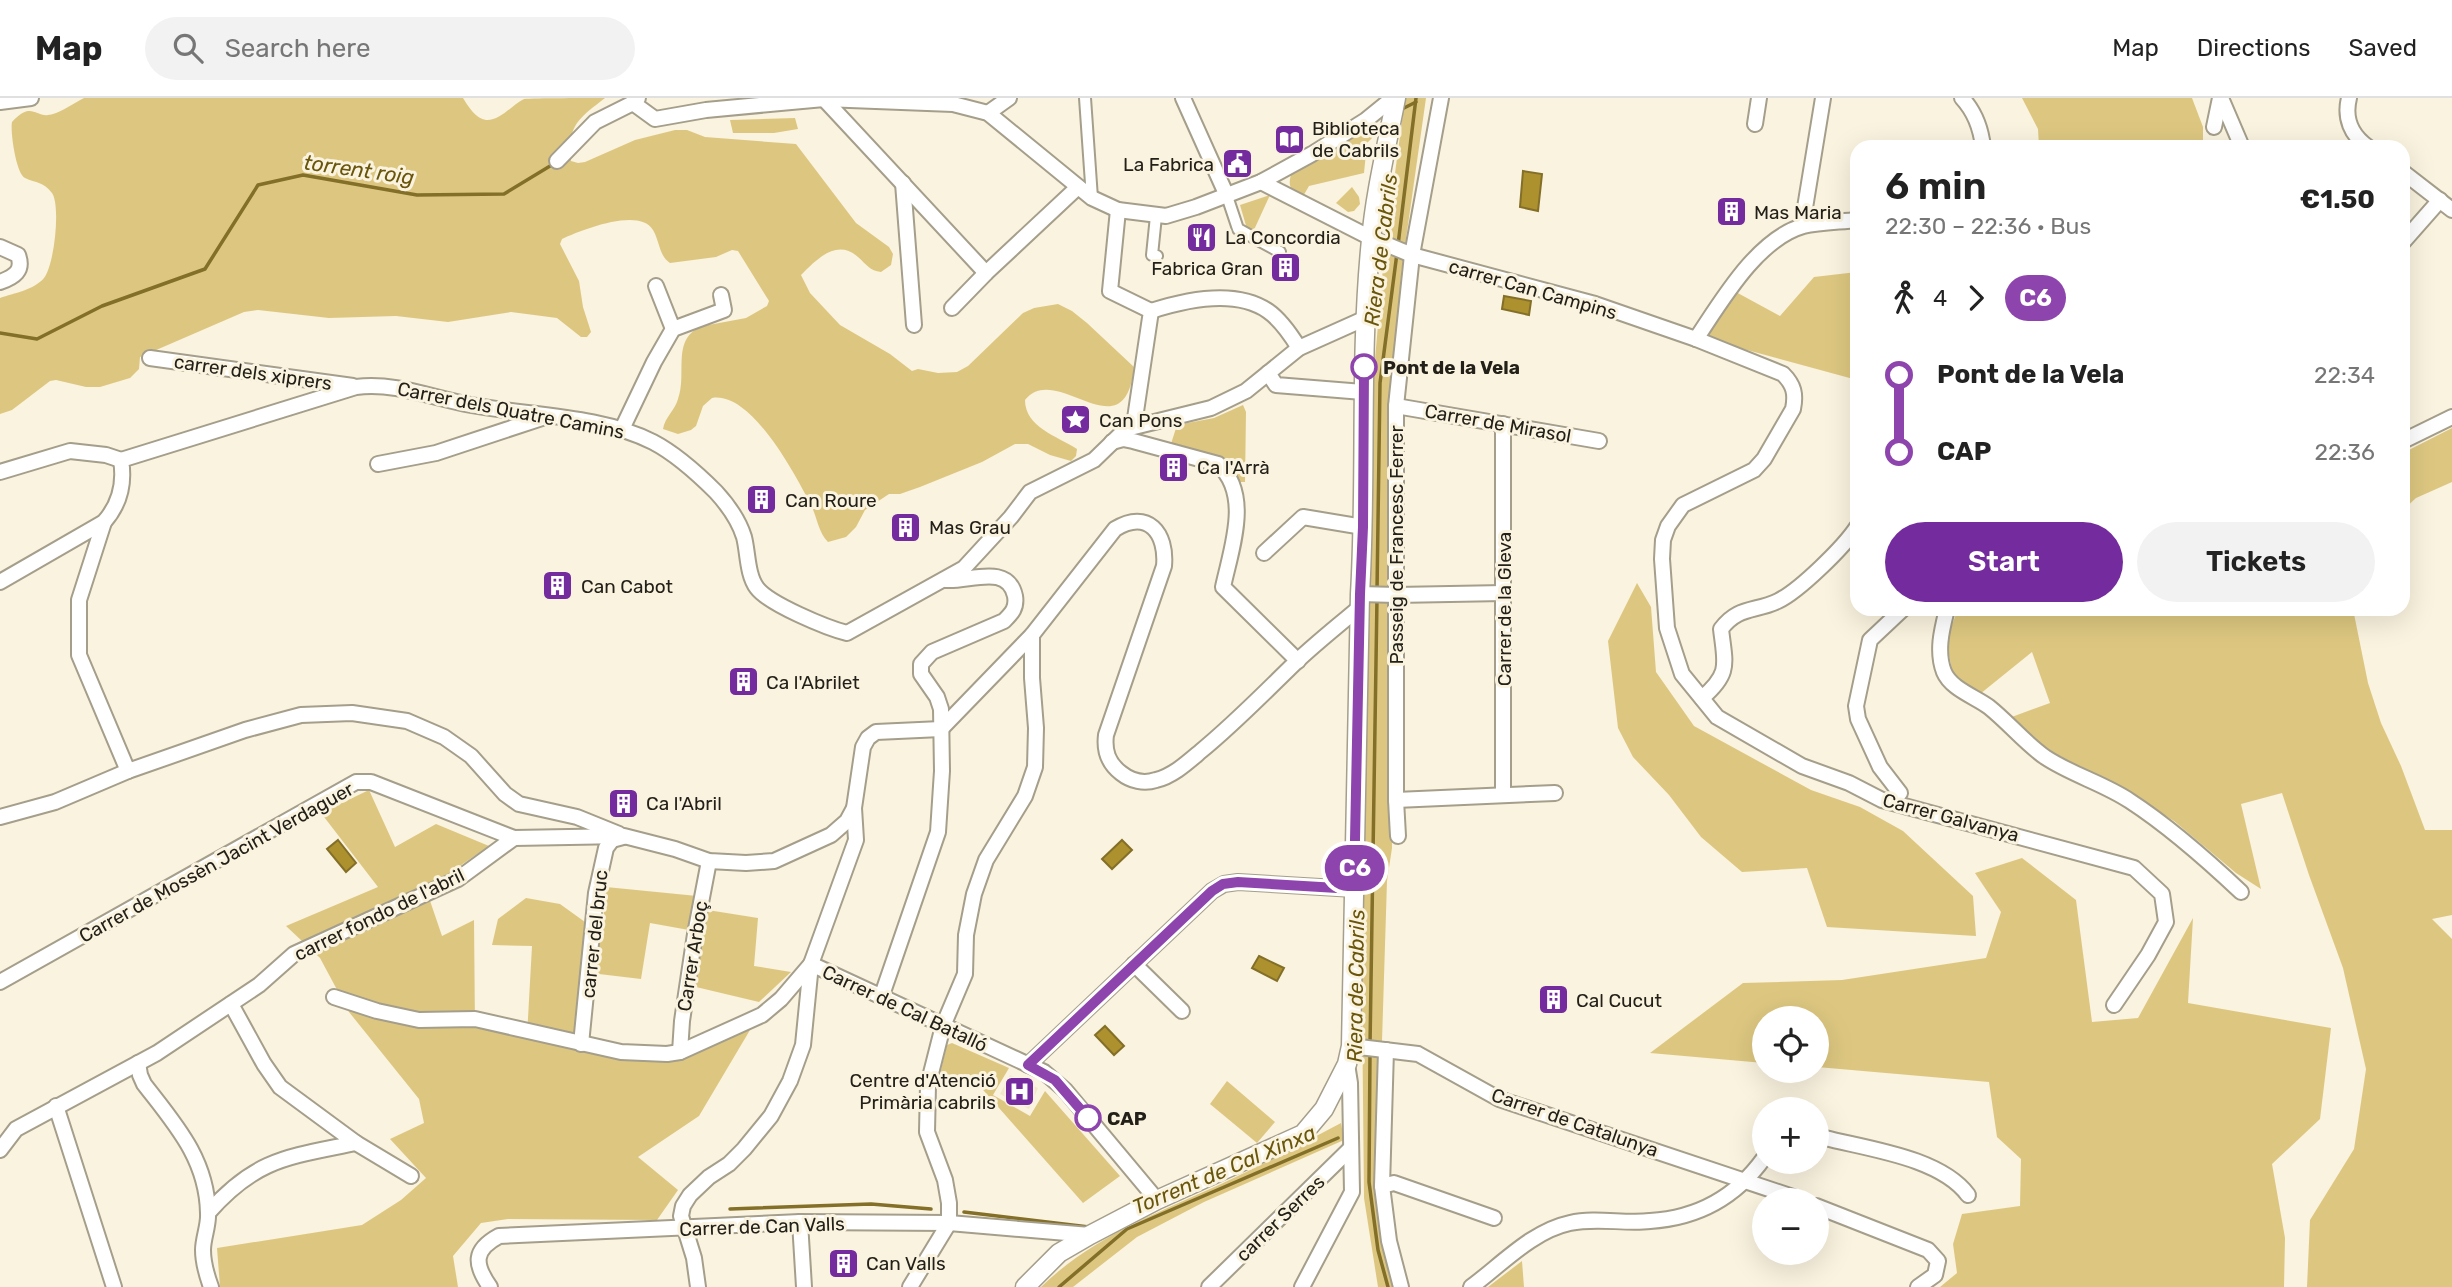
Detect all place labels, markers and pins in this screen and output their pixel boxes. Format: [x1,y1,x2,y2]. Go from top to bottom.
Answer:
place label: Biblioteca de Cabrils [1312,117,1400,162]
library icon: Biblioteca de Cabrils [1272,122,1306,156]
public building icon: La Fabrica [1220,147,1254,181]
place label: La Fabrica [1123,153,1214,176]
building icon: Mas Maria [1714,195,1748,229]
place label: Mas Maria [1754,201,1842,224]
restaurant icon: La Concordia [1185,220,1219,254]
place label: La Concordia [1225,226,1341,249]
building icon: Fabrica Gran [1269,251,1303,285]
place label: Fabrica Gran [1151,257,1263,280]
marker: Pont de la Vela [1351,354,1377,380]
place label: Pont de la Vela [1383,356,1520,379]
place icon: Can Pons [1059,403,1093,437]
place label: Can Pons [1099,409,1183,432]
building icon: Ca l'Arrà [1157,450,1191,484]
place label: Ca l'Arrà [1197,456,1270,479]
building icon: Can Roure [745,483,779,517]
place label: Can Roure [785,489,877,512]
building icon: Mas Grau [889,510,923,544]
place label: Mas Grau [929,516,1011,539]
building icon: Can Cabot [541,569,575,603]
place label: Can Cabot [581,575,674,598]
building icon: Ca l'Abrilet [726,665,760,699]
place label: Ca l'Abrilet [766,671,860,694]
building icon: Ca l'Abril [606,786,640,820]
place label: Ca l'Abril [646,792,722,815]
building icon: Cal Cucut [1536,983,1570,1017]
place label: Cal Cucut [1576,989,1662,1012]
place label: Centre d'Atenció Primària cabrils [850,1069,996,1114]
hospital icon: Centre d'Atenció Primària cabrils [1002,1074,1036,1108]
marker: CAP [1075,1105,1101,1131]
place label: CAP [1107,1107,1147,1130]
building icon: Can Valls [826,1246,860,1280]
place label: Can Valls [866,1252,946,1275]

